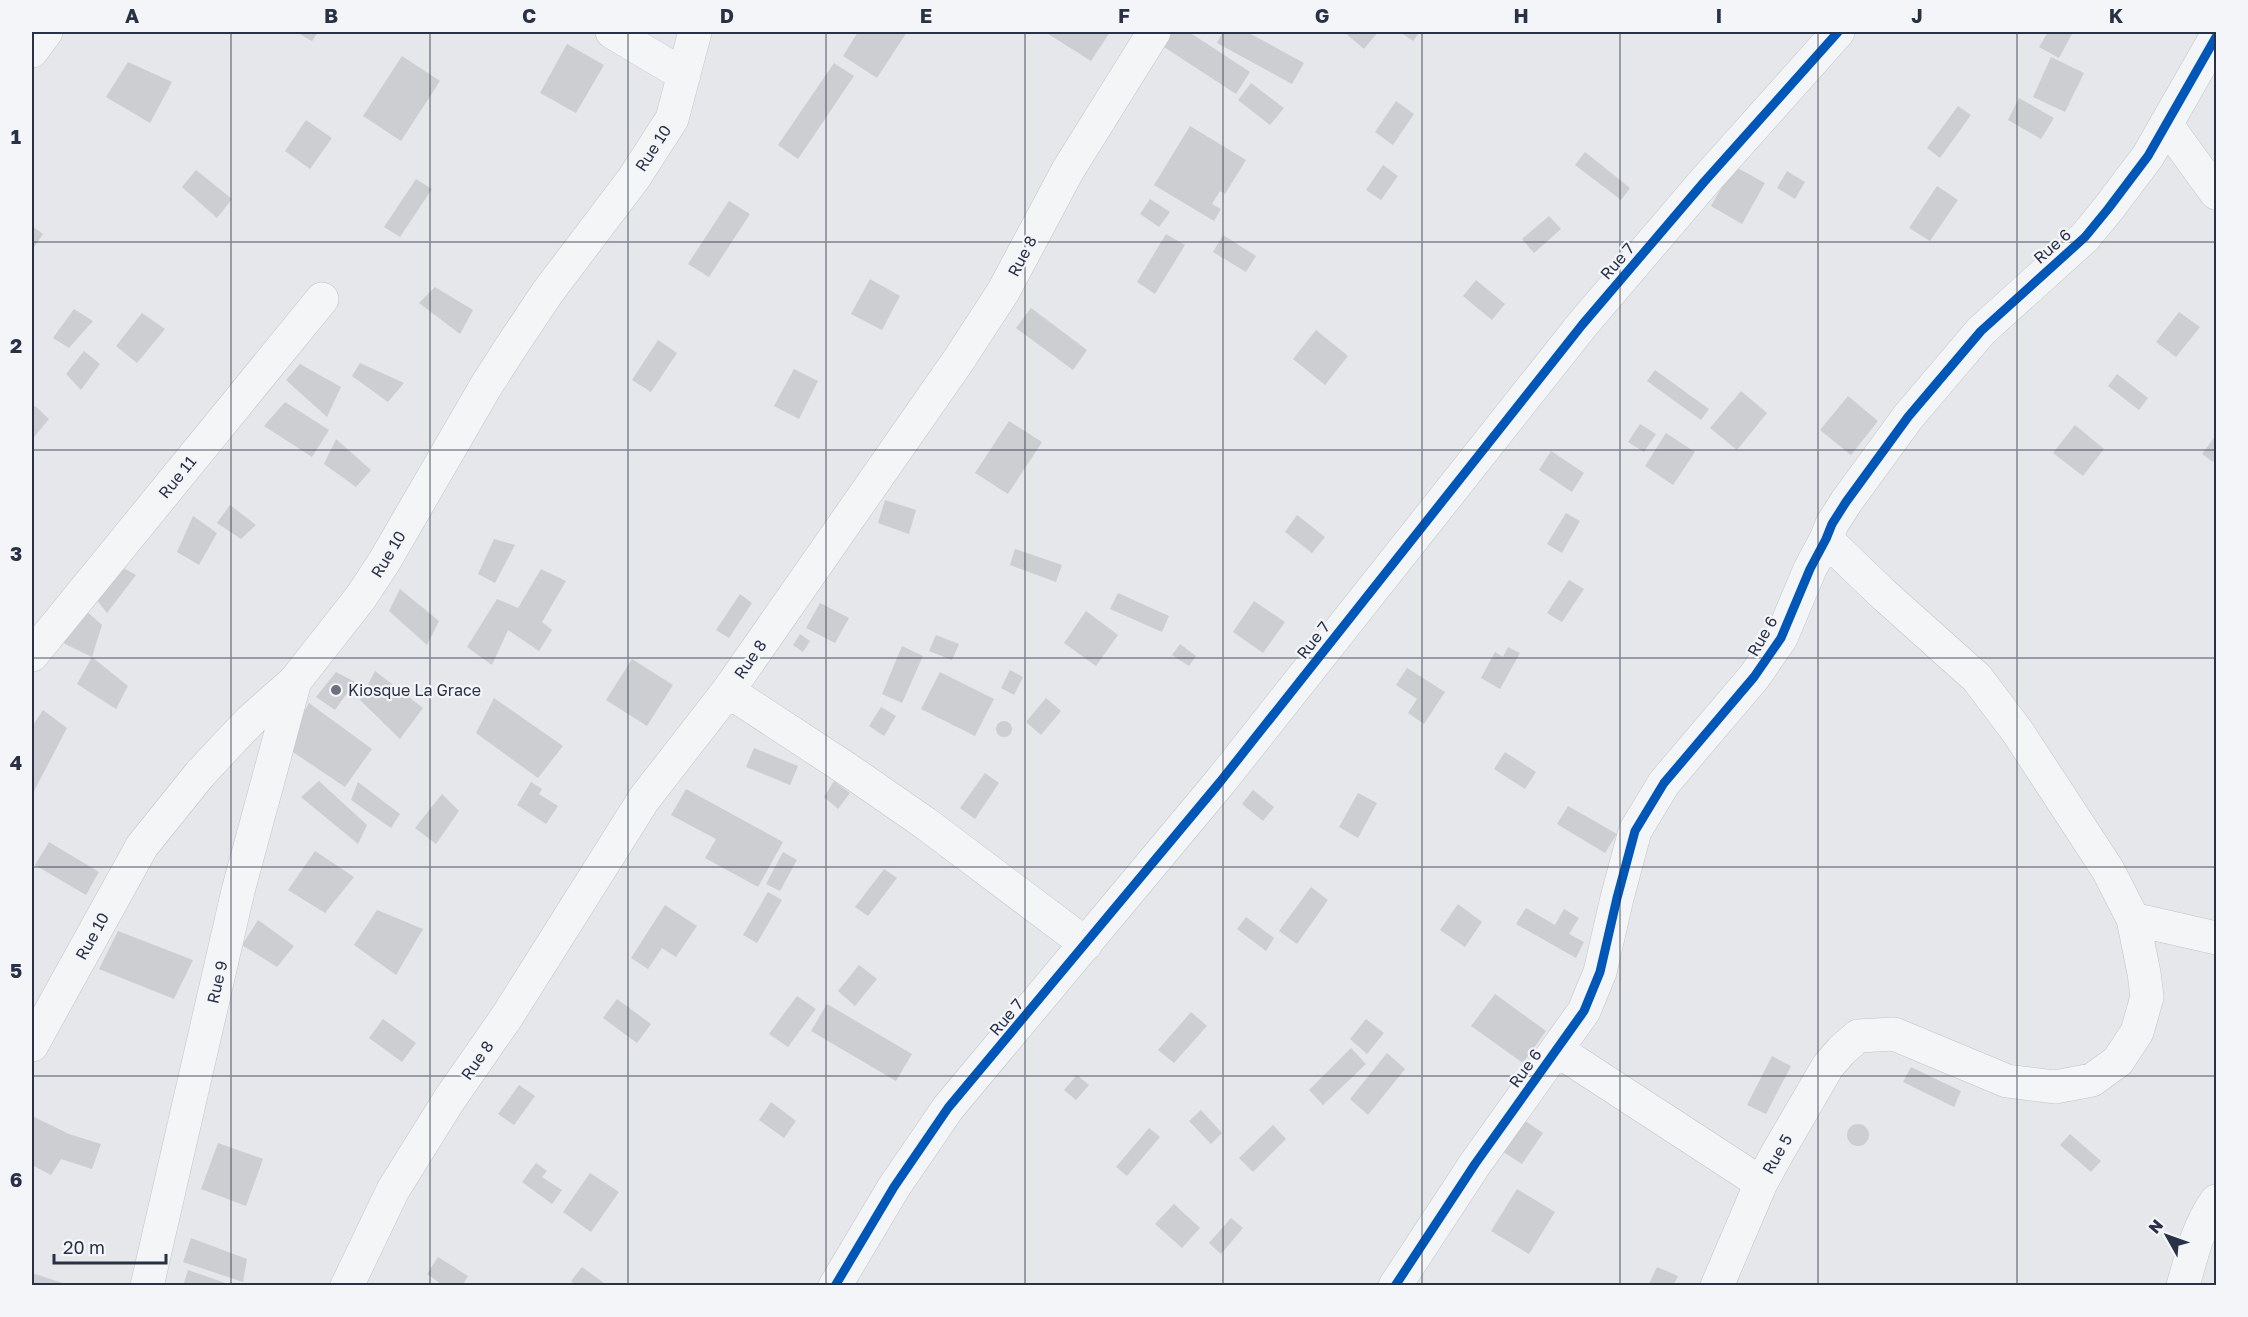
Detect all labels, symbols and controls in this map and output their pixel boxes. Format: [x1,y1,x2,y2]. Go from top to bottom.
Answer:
text: A [125,3,139,27]
text: B [324,3,338,27]
text: C [522,3,536,27]
text: D [720,3,734,27]
text: E [920,3,932,27]
text: F [1118,3,1130,27]
text: G [1315,3,1329,27]
text: H [1513,3,1529,27]
text: I [1716,3,1722,27]
text: J [1911,3,1923,27]
text: K [2109,3,2124,27]
street label: Rue 10 [631,121,675,175]
text: 1 [11,124,21,148]
street label: Rue 6 [2029,224,2075,268]
street label: Rue 8 [1003,232,1041,280]
street label: Rue 7 [1596,239,1638,283]
text: 2 [10,333,22,357]
street label: Rue 11 [154,451,200,502]
street label: Rue 10 [366,527,410,581]
text: 3 [10,541,22,565]
street label: Rue 6 [1743,612,1781,660]
street label: Rue 7 [1292,617,1334,663]
street label: Rue 8 [729,636,771,682]
place label: Kiosque La Grace [348,680,481,700]
marker: Kiosque La Grace [329,683,343,697]
text: 4 [10,750,22,774]
street label: Rue 10 [71,909,113,963]
text: 5 [10,958,22,982]
street label: Rue 9 [202,959,232,1005]
street label: Rue 7 [985,994,1027,1040]
street label: Rue 8 [456,1037,498,1083]
street label: Rue 6 [1504,1045,1546,1091]
street label: Rue 5 [1758,1130,1796,1178]
text: 6 [10,1167,22,1191]
north arrow [2137,1206,2197,1266]
text: N [2144,1215,2167,1237]
scale bar [54,1227,166,1265]
text: 20 m [63,1236,105,1258]

